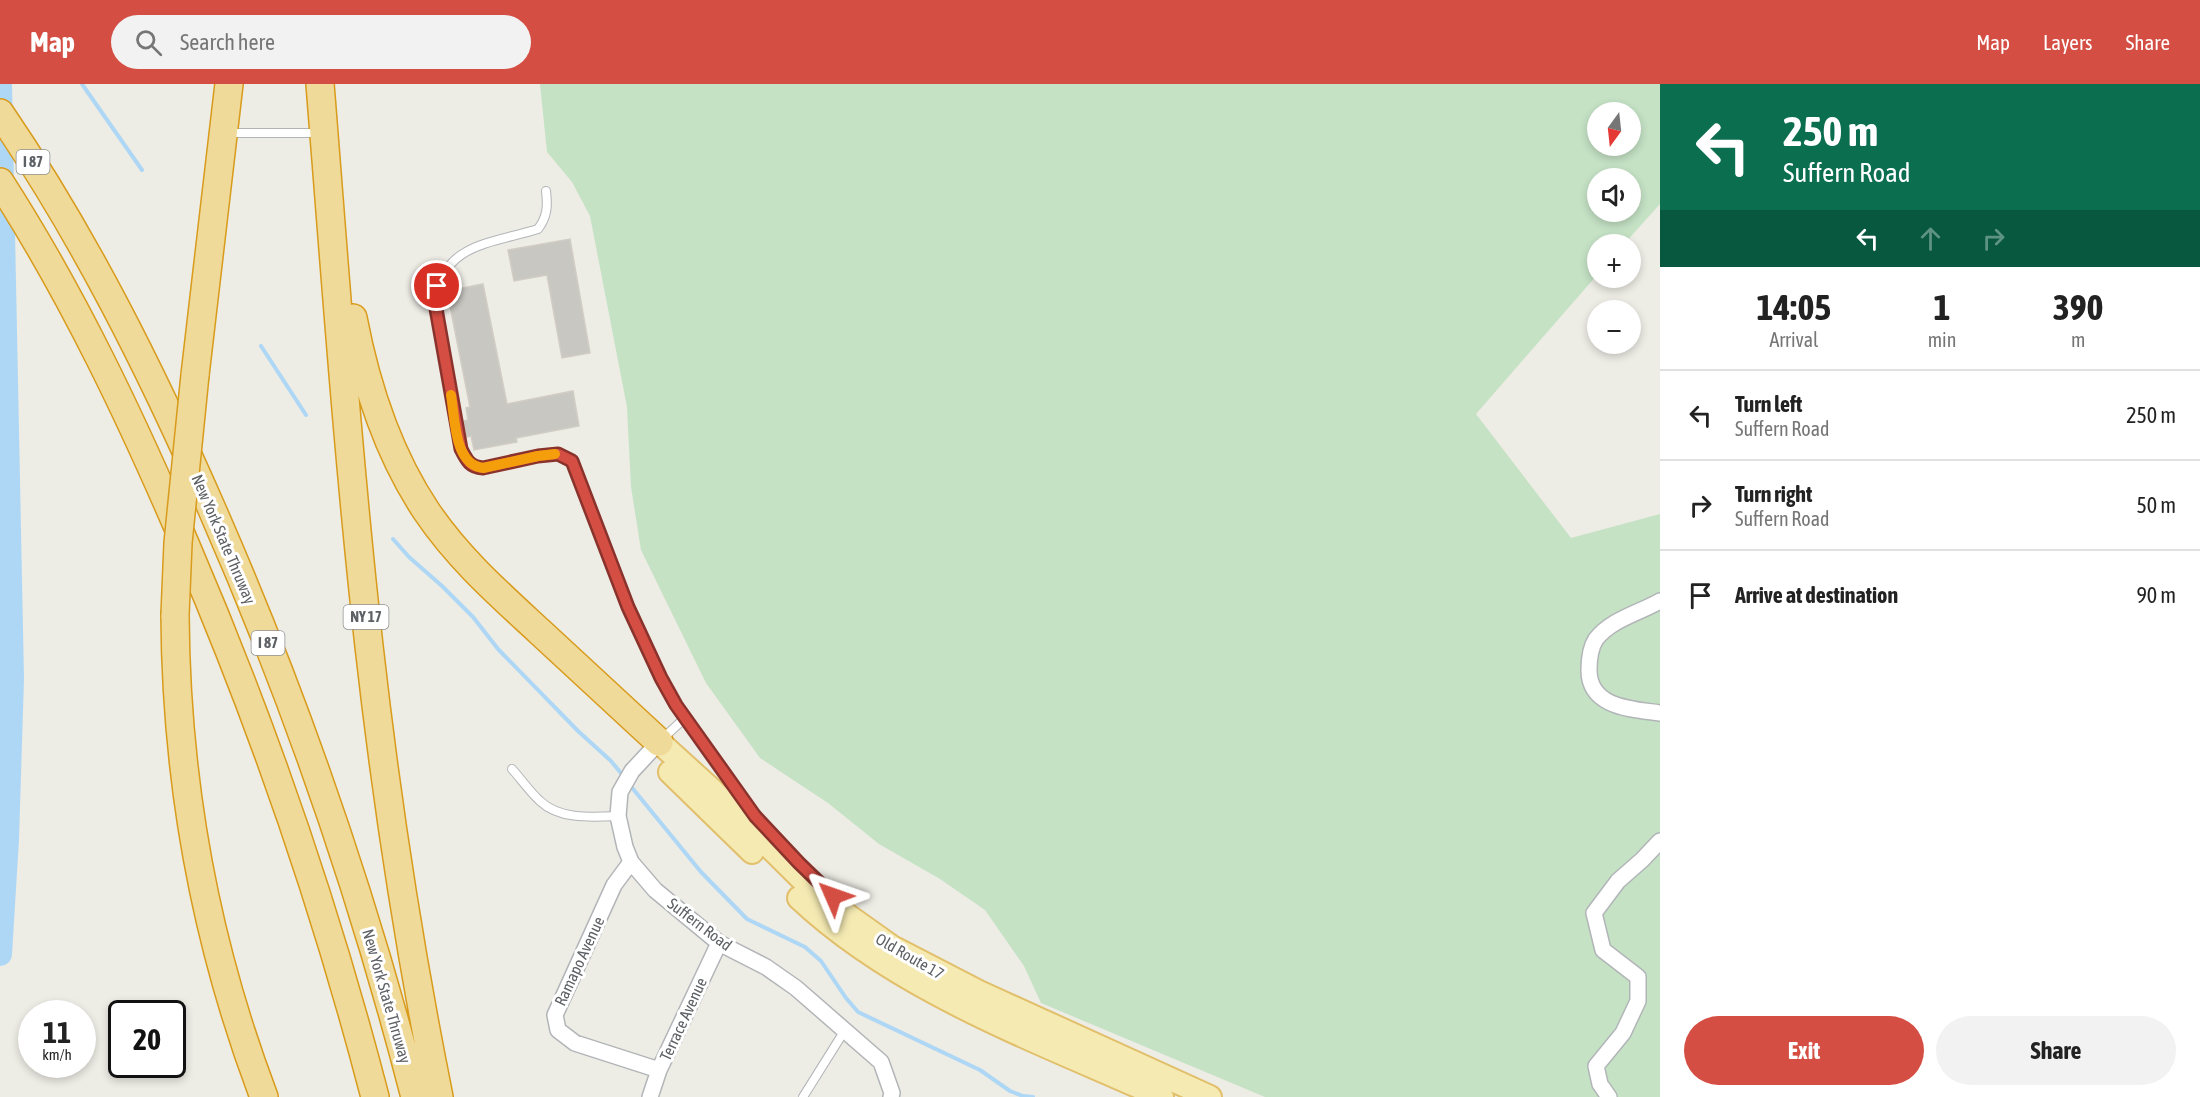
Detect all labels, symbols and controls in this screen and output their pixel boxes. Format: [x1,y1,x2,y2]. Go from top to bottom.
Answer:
search box [111,15,531,69]
text: Map [30,26,75,58]
icon: search [132,26,165,59]
text: Search here [180,29,275,55]
text: Map [1976,30,2010,54]
text: Layers [2043,30,2093,54]
text: Share [2126,30,2170,54]
north arrow [1587,102,1641,156]
map controls [1587,102,1641,354]
text: 250 m [1783,107,1878,155]
icon: left [1684,108,1762,186]
road number: I 87 [16,150,50,174]
text: Suffern Road [1783,157,1911,188]
button: sound [1587,168,1641,222]
icon: left [1851,222,1884,255]
icon: ahead [1914,222,1947,255]
icon: right [1977,222,2010,255]
button: + [1587,234,1641,288]
pin [411,260,462,311]
icon: arrive [420,269,453,302]
text: 14:05 [1756,286,1831,328]
text: 1 [1934,286,1950,328]
text: 390 [2053,286,2104,328]
button: − [1587,300,1641,354]
text: Arrival [1769,328,1818,351]
text: min [1928,328,1956,351]
text: m [2071,328,2085,351]
text: Turn left [1735,391,1802,417]
icon: left [1684,399,1717,432]
text: 250 m [2126,402,2176,428]
text: Suffern Road [1735,417,1830,440]
street label: New York State Thruway [188,472,260,607]
text: Turn right [1735,481,1812,507]
icon: right [1684,489,1717,522]
text: 50 m [2136,492,2176,518]
text: Suffern Road [1735,507,1830,530]
icon: arrive [1684,579,1717,612]
text: Arrive at destination [1735,582,1898,608]
text: 90 m [2136,582,2176,608]
road number: NY 17 [344,605,388,629]
road number: I 87 [252,631,284,655]
position arrow [801,864,865,928]
street label: Suffern Road [664,894,736,954]
street label: Ramapo Avenue [551,914,608,1009]
street label: New York State Thruway [358,927,415,1066]
street label: Old Route 17 [873,929,947,983]
street label: Terrace Avenue [656,975,710,1063]
speed limit sign: 20 [108,1000,186,1078]
text: 11 [43,1015,71,1049]
button: Exit [1684,1016,1924,1085]
button: Share [1936,1016,2176,1085]
text: km/h [42,1046,72,1063]

